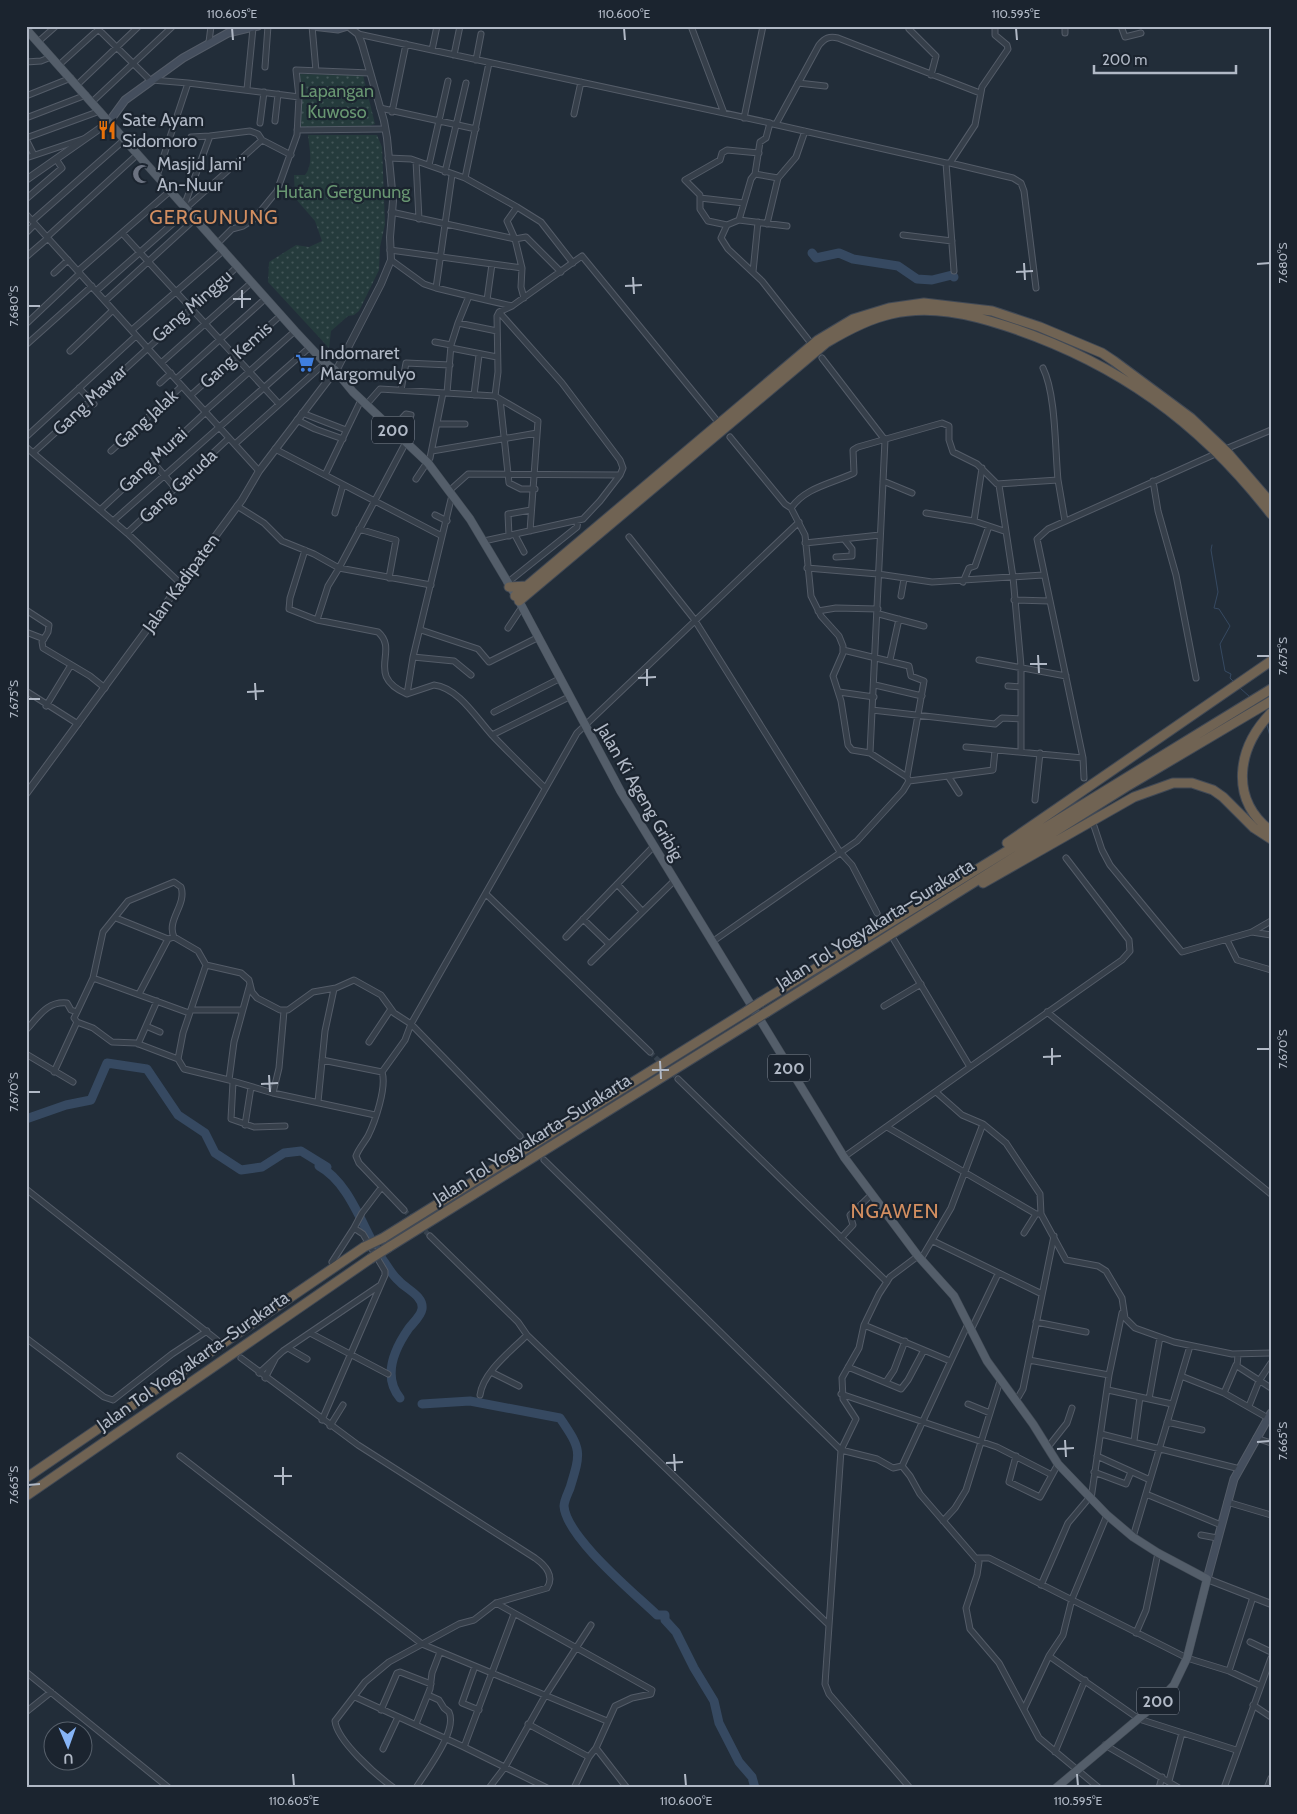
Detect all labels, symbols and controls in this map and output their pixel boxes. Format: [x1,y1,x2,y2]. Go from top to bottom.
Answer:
text: 110.605°E [207,6,258,21]
text: 110.600°E [598,6,650,21]
text: 110.595°E [992,6,1041,21]
scale bar [1094,42,1237,74]
text: 200 m [1102,51,1147,69]
park label: Lapangan Kuwoso [300,80,374,123]
place label: Sate Ayam Sidomoro [122,109,204,152]
restaurant icon: Sate Ayam Sidomoro [96,119,118,141]
place label: Masjid Jami' An-Nuur [157,153,246,196]
mosque icon: Masjid Jami' An-Nuur [131,163,153,185]
park label: Hutan Gergunung [276,181,411,203]
district label: GERGUNUNG [149,205,279,229]
text: 7.680°S [1275,242,1290,284]
street label: Gang Minggu [147,265,237,347]
text: 7.680°S [6,285,21,327]
street label: Gang Kemis [195,317,277,393]
place label: Indomaret Margomulyo [320,342,416,385]
supermarket icon: Indomaret Margomulyo [294,352,316,374]
street label: Gang Mawar [48,360,132,440]
street label: Gang Jalak [110,384,183,453]
road number: 200 [372,416,414,444]
street label: Gang Murai [114,423,192,497]
street label: Gang Garuda [135,444,222,528]
street label: Jalan Kadipaten [137,529,224,637]
text: 7.675°S [1275,637,1290,675]
text: 7.675°S [6,680,21,718]
street label: Jalan Ki Ageng Gribig [591,719,689,866]
street label: Jalan Tol Yogyakarta–Surakarta [771,854,978,995]
text: 7.670°S [1275,1029,1290,1069]
road number: 200 [768,1054,810,1082]
street label: Jalan Tol Yogyakarta–Surakarta [428,1069,635,1210]
text: 7.670°S [6,1072,21,1112]
district label: NGAWEN [850,1199,940,1223]
street label: Jalan Tol Yogyakarta–Surakarta [92,1286,293,1436]
text: 7.665°S [1275,1422,1290,1460]
text: 7.665°S [6,1466,21,1504]
road number: 200 [1137,1688,1179,1714]
north arrow [42,1722,92,1772]
text: U [63,1750,74,1768]
text: 110.605°E [269,1793,320,1808]
text: 110.600°E [660,1793,712,1808]
text: 110.595°E [1054,1793,1103,1808]

